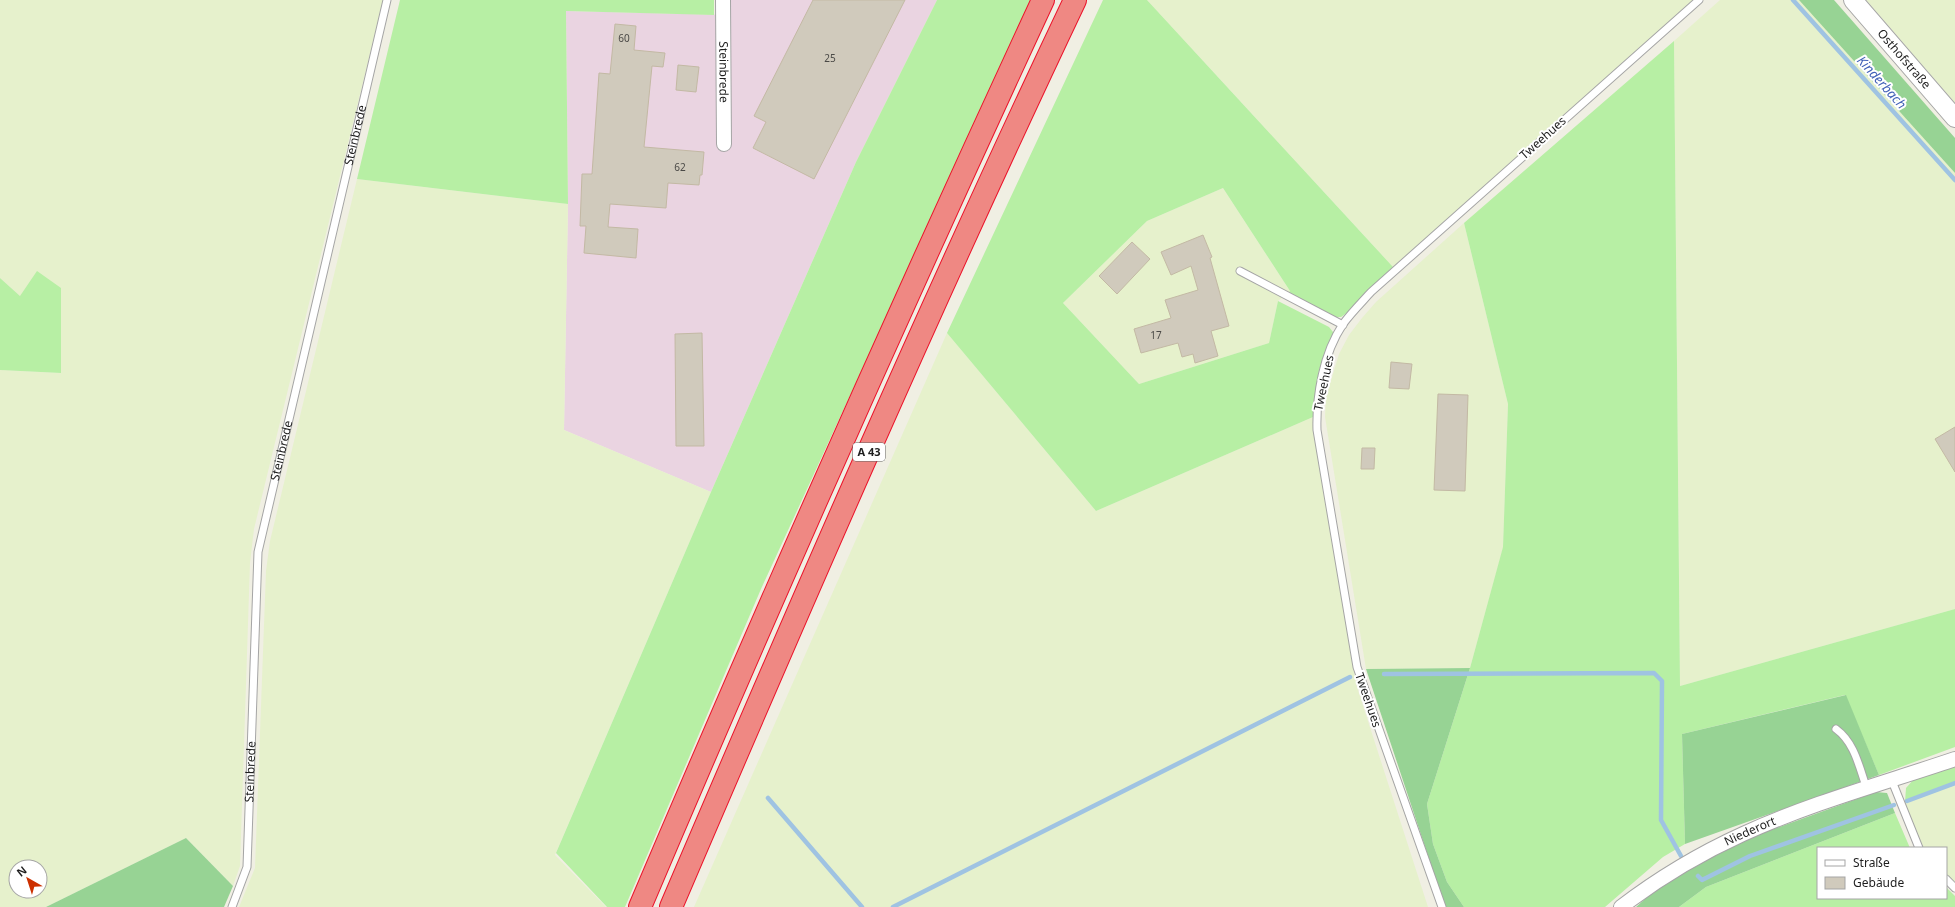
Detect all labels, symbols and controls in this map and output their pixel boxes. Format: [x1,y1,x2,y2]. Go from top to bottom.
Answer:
street label: Osthofstraße [1874,25,1935,92]
house number: 60 [618,31,630,45]
street label: Steinbrede [715,41,733,103]
house number: 25 [824,51,836,65]
water label: Kinderbach [1853,52,1911,112]
street label: Steinbrede [340,103,370,167]
street label: Tweehues [1516,112,1570,163]
house number: 62 [674,160,686,174]
house number: 17 [1150,328,1162,342]
street label: Tweehues [1309,353,1338,412]
street label: Steinbrede [266,419,297,482]
road number: A 43 [853,443,885,461]
street label: Tweehues [1351,670,1386,730]
street label: Steinbrede [240,741,259,803]
street label: Niederort [1721,812,1779,850]
legend [1817,847,1947,899]
text: Straße [1853,854,1890,871]
north arrow [8,859,48,899]
text: N [13,862,30,879]
text: Gebäude [1853,874,1904,891]

